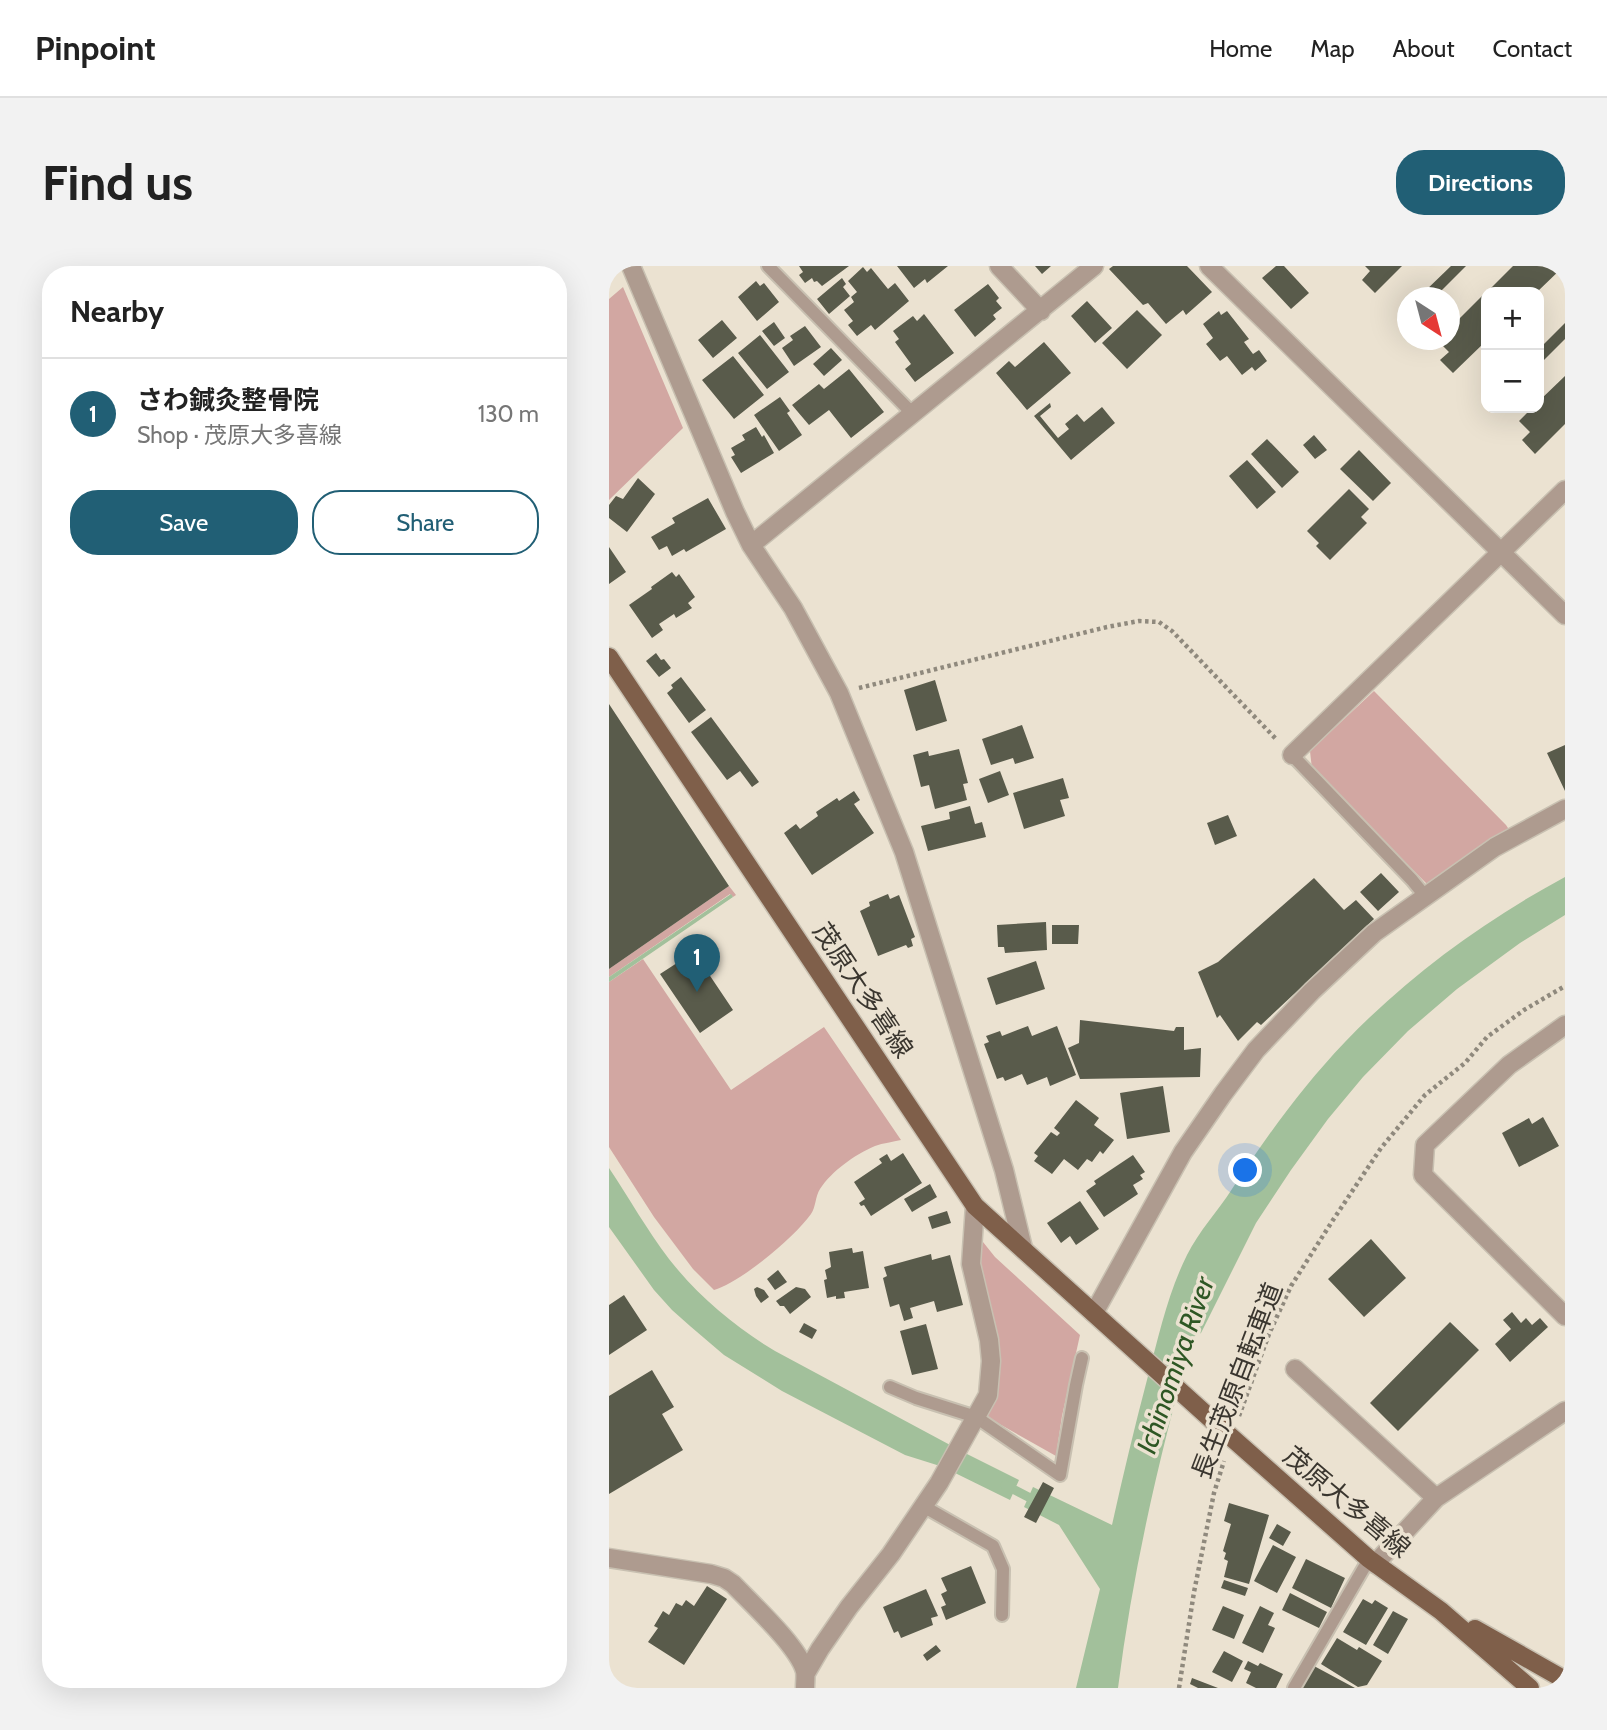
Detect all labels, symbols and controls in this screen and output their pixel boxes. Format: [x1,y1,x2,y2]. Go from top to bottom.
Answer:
text: Pinpoint [35,28,156,68]
text: Home [1209,34,1272,63]
text: Map [1310,34,1355,63]
text: About [1393,34,1455,63]
text: Contact [1493,34,1572,63]
button: Directions [1396,150,1565,215]
text: Find us [42,153,193,212]
north arrow [1397,287,1460,350]
map controls [1481,287,1544,413]
button: + [1481,287,1544,350]
text: Nearby [70,293,164,330]
button: − [1481,350,1544,413]
text: さわ鍼灸整骨院 [137,384,319,416]
text: 1 [89,400,97,428]
text: 130 m [478,400,539,428]
text: Shop · 茂原大多喜線 [137,421,342,449]
button: Save [70,490,298,555]
button: Share [312,490,539,555]
street label: 茂原大多喜線 [806,916,920,1064]
pin: 1 [674,934,720,992]
your location [1228,1153,1262,1187]
water label: Ichinomiya River [1129,1271,1222,1458]
street label: 長生茂原自転車道 [1185,1278,1289,1484]
street label: 茂原大多喜線 [1277,1440,1417,1564]

